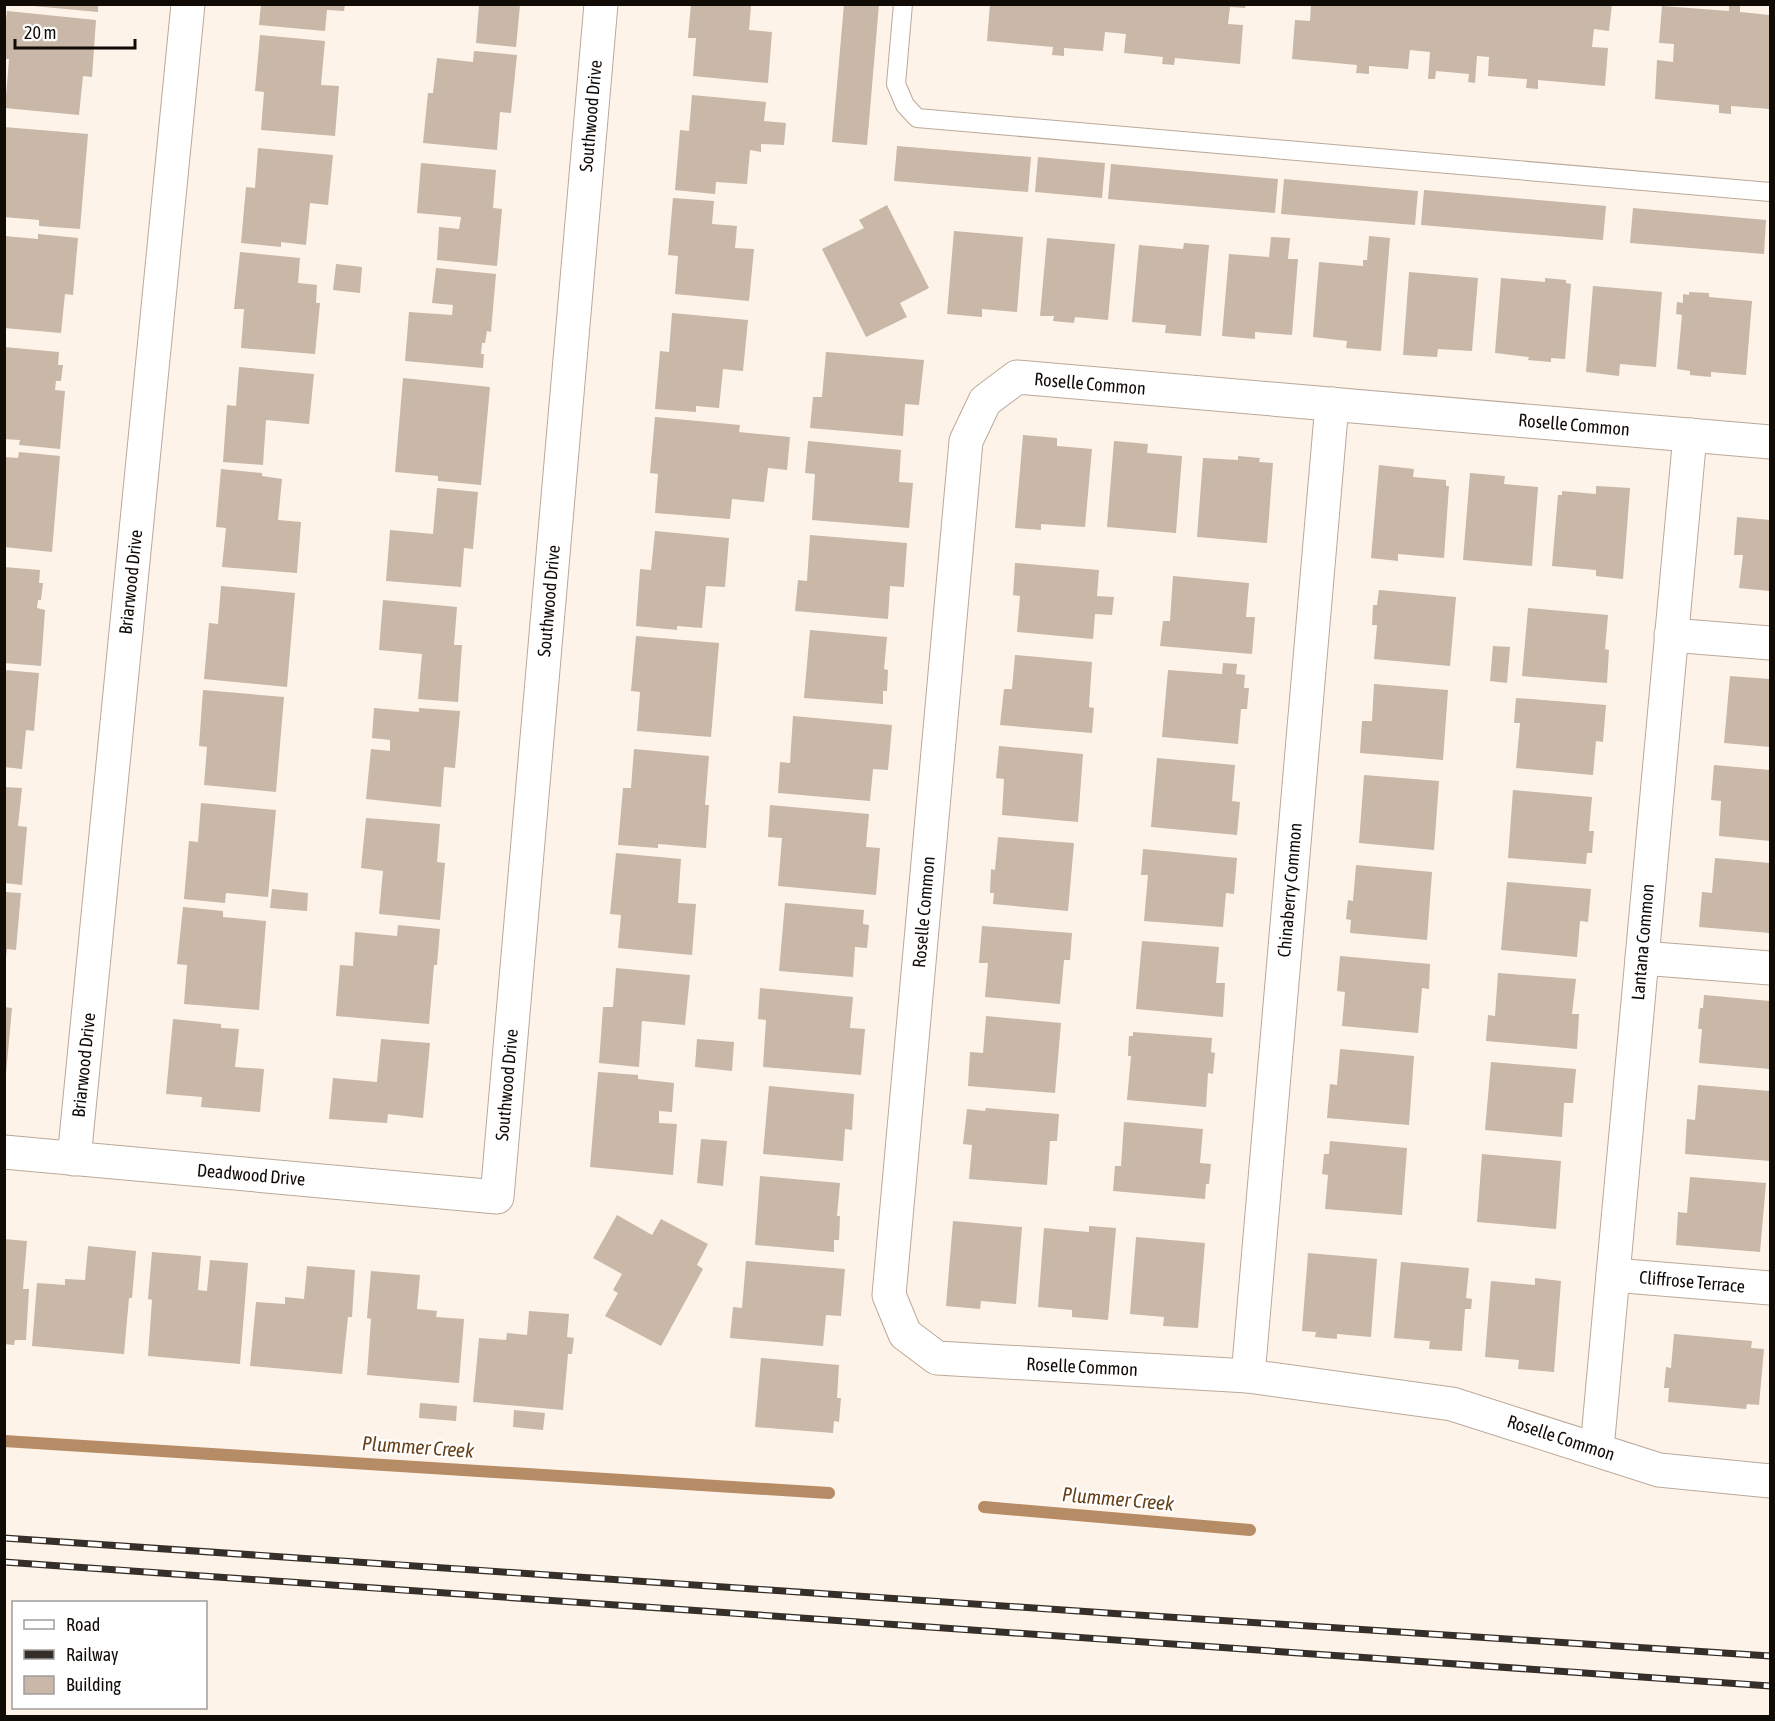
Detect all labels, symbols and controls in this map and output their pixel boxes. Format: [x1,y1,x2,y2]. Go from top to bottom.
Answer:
scale bar [15,12,135,50]
text: 20 m [24,22,56,43]
street label: Southwood Drive [575,59,606,173]
street label: Roselle Common [1034,368,1147,399]
street label: Roselle Common [1518,409,1631,440]
street label: Briarwood Drive [115,529,146,635]
street label: Southwood Drive [533,544,564,658]
street label: Chinaberry Common [1273,822,1306,958]
street label: Roselle Common [908,855,939,968]
street label: Lantana Common [1627,883,1658,1001]
street label: Briarwood Drive [68,1012,99,1118]
street label: Southwood Drive [491,1028,522,1142]
street label: Deadwood Drive [196,1159,306,1190]
street label: Cliffrose Terrace [1638,1266,1746,1297]
street label: Roselle Common [1026,1353,1138,1380]
street label: Roselle Common [1505,1410,1617,1465]
water label: Plummer Creek [361,1431,475,1462]
water label: Plummer Creek [1061,1482,1175,1515]
legend [12,1601,207,1709]
text: Road [66,1614,100,1635]
text: Railway [66,1644,118,1665]
text: Building [66,1674,121,1695]

